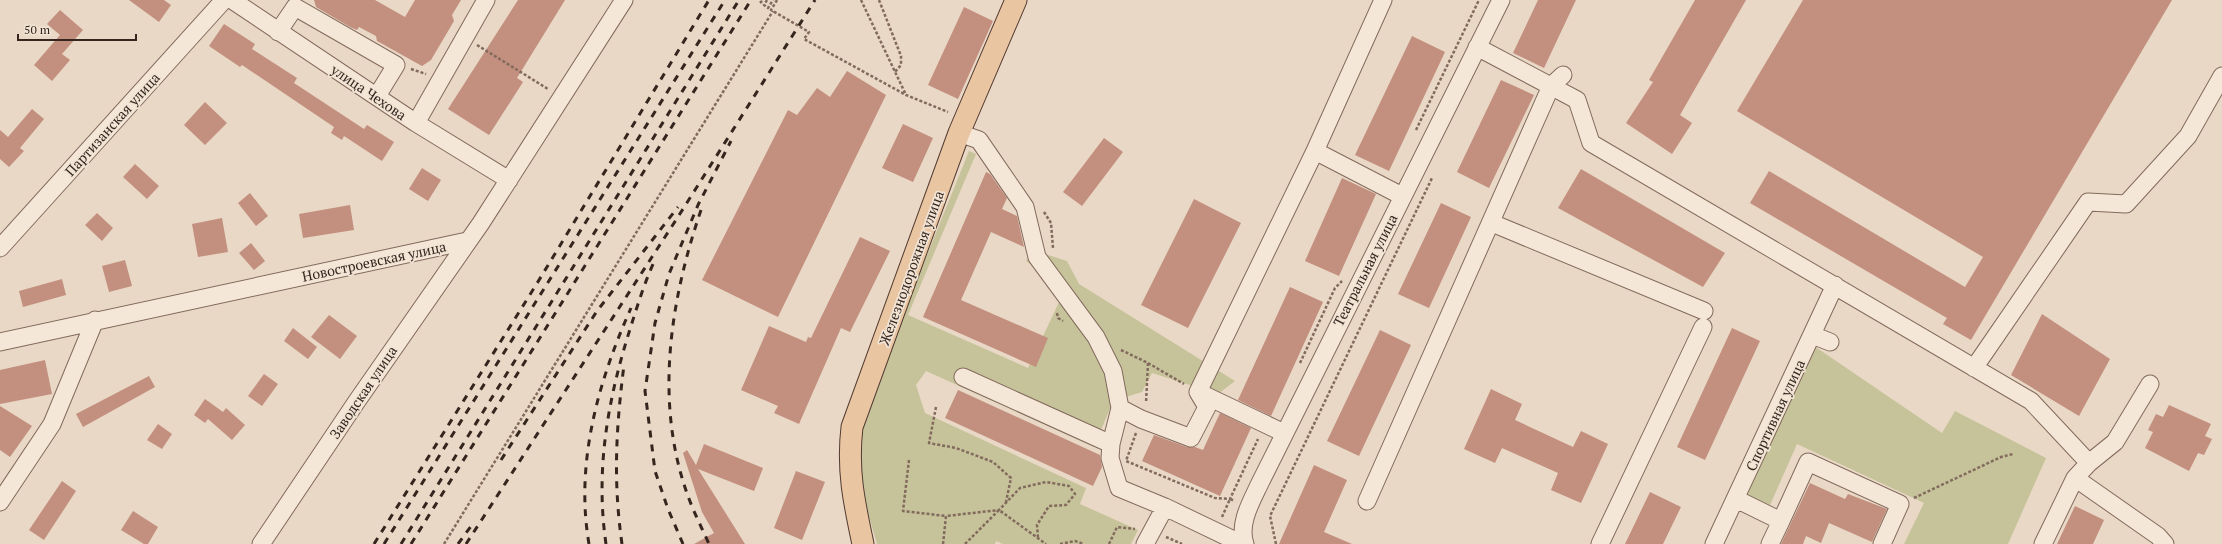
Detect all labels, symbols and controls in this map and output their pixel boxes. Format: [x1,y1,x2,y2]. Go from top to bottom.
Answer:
scale bar [18,16,136,42]
text: 50 m [24,22,51,37]
street label: улица Чехова [327,59,410,124]
street label: Партизанская улица [60,68,164,180]
street label: Железнодорожная улица [874,188,948,348]
street label: Театральная улица [1328,211,1402,329]
street label: Новостроевская улица [300,236,448,286]
street label: Заводская улица [325,342,401,442]
street label: Спортивная улица [1741,356,1809,474]

